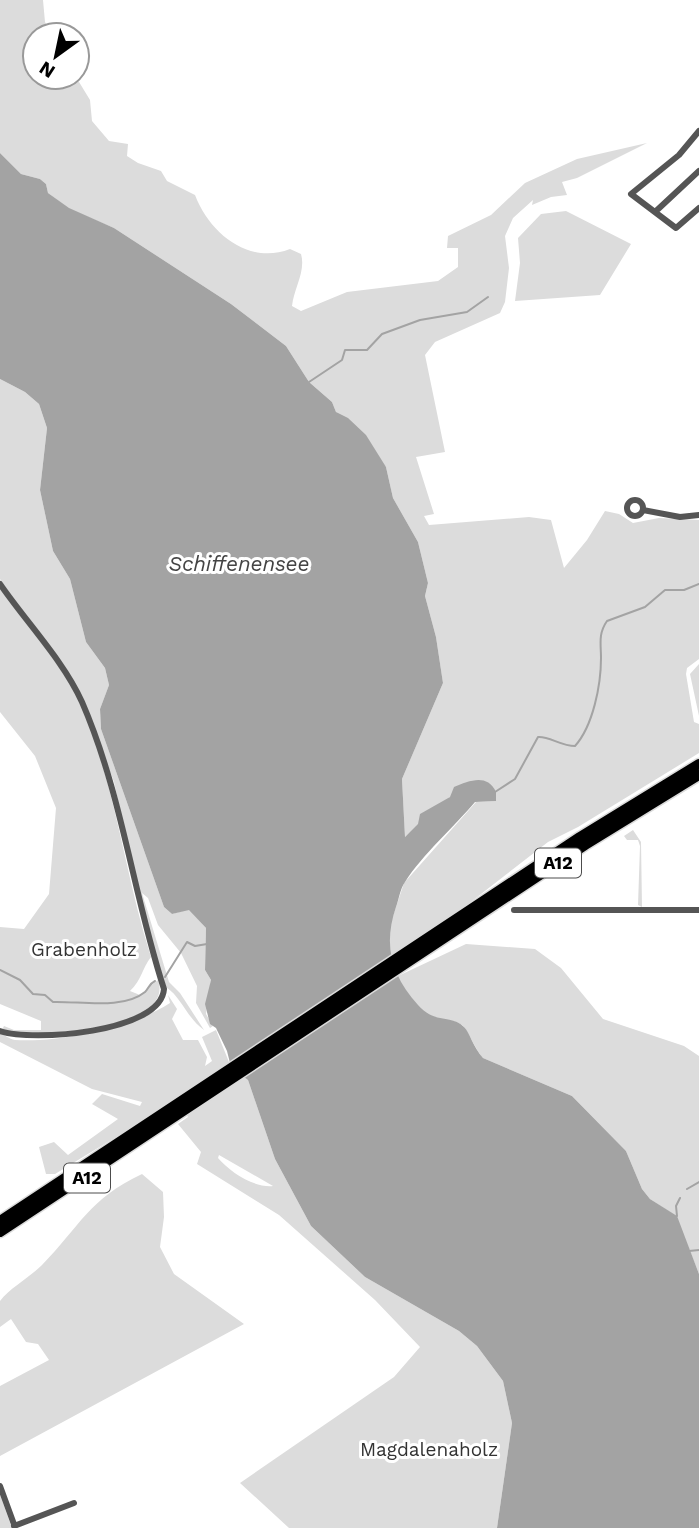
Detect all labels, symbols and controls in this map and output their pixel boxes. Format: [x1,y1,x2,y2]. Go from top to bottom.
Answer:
north arrow [21,21,91,91]
text: N [35,56,59,83]
water label: Schiffenensee [169,551,309,576]
road number: A12 [535,848,581,878]
park label: Grabenholz [31,938,137,961]
road number: A12 [64,1163,110,1192]
park label: Magdalenaholz [360,1438,498,1461]

